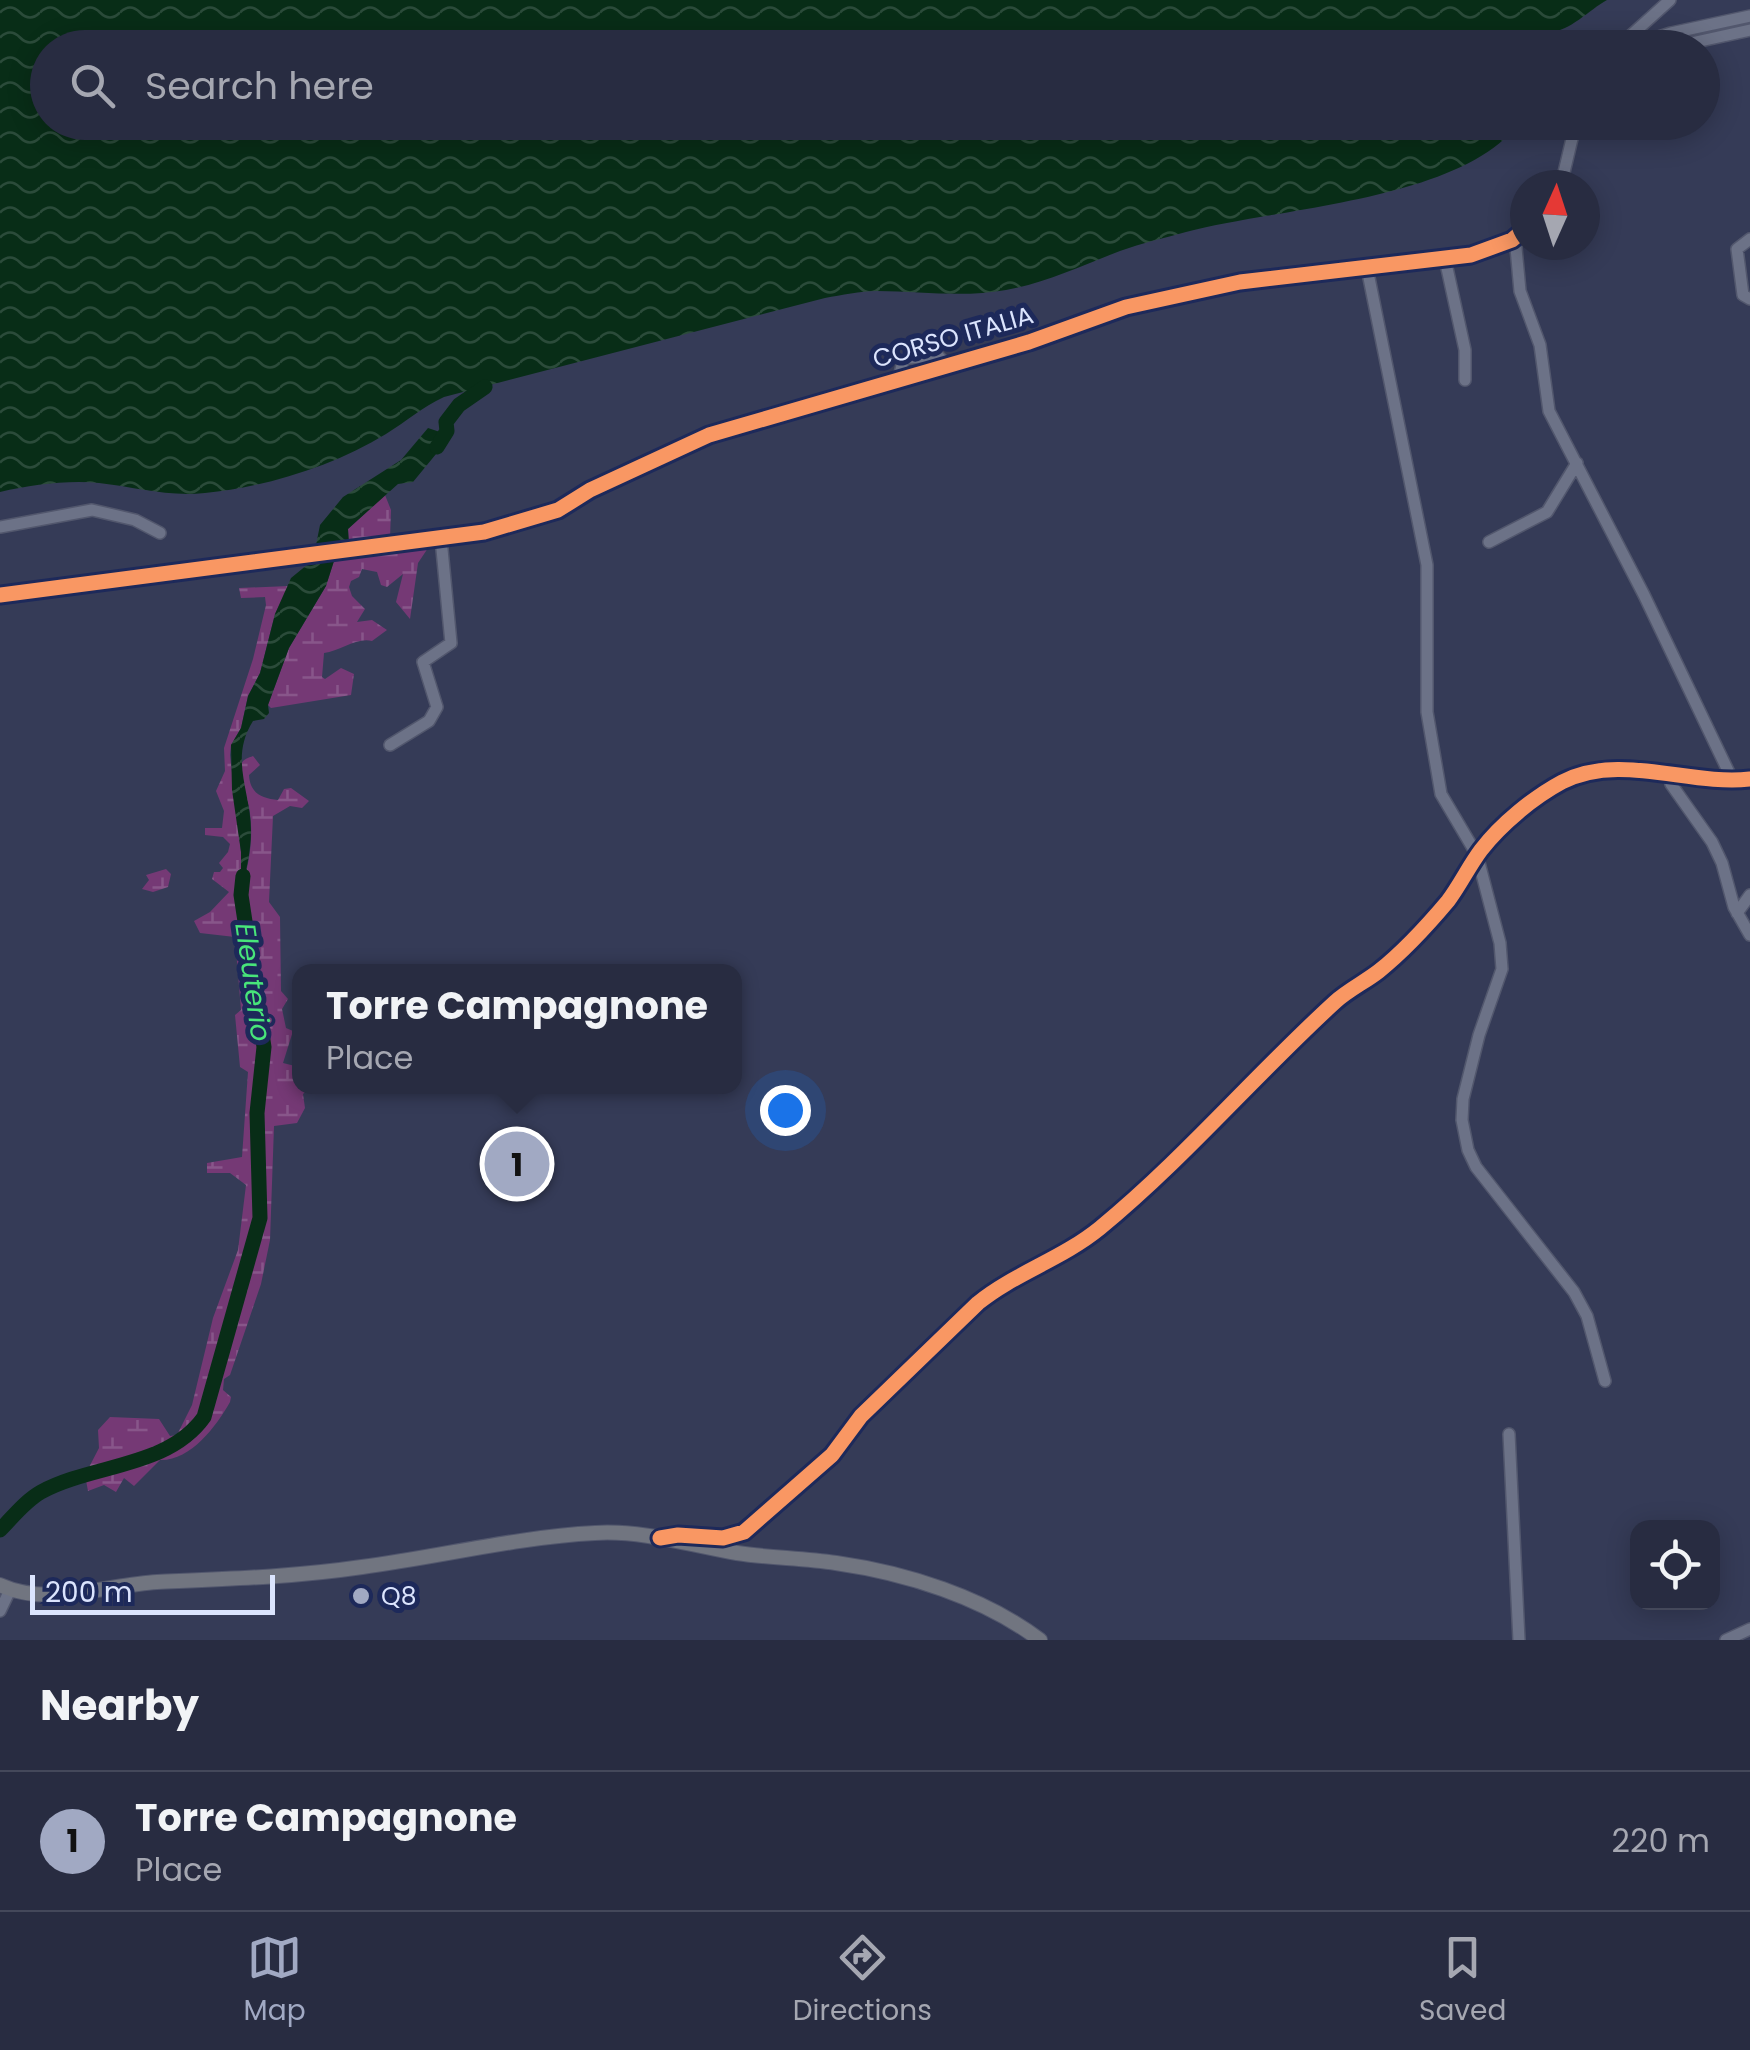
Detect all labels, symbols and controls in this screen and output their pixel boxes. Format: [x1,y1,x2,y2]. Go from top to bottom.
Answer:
search box [30,30,1720,140]
icon: search [65,58,120,113]
text: Search here [145,59,374,112]
north arrow [1510,170,1600,260]
street label: CORSO ITALIA [869,297,1037,377]
water label: Eleuterio [225,920,281,1044]
popup [292,964,742,1094]
text: Torre Campagnone [326,979,708,1032]
text: Place [326,1035,413,1080]
your location [760,1085,811,1136]
pin: 1 [484,1126,550,1202]
map controls [1630,1520,1720,1610]
button: locate [1630,1520,1720,1610]
scale bar [30,1570,275,1614]
text: 200 m [45,1573,133,1612]
place label: Q8 [381,1579,416,1614]
marker: Q8 [350,1585,372,1607]
text: Nearby [40,1676,199,1735]
text: Torre Campagnone [135,1791,517,1844]
text: 1 [66,1818,79,1863]
text: 220 m [1612,1818,1710,1863]
text: Place [135,1847,222,1892]
tab: Map [244,1930,306,2032]
tab: Directions [793,1930,932,2032]
tab: Saved [1419,1930,1506,2032]

